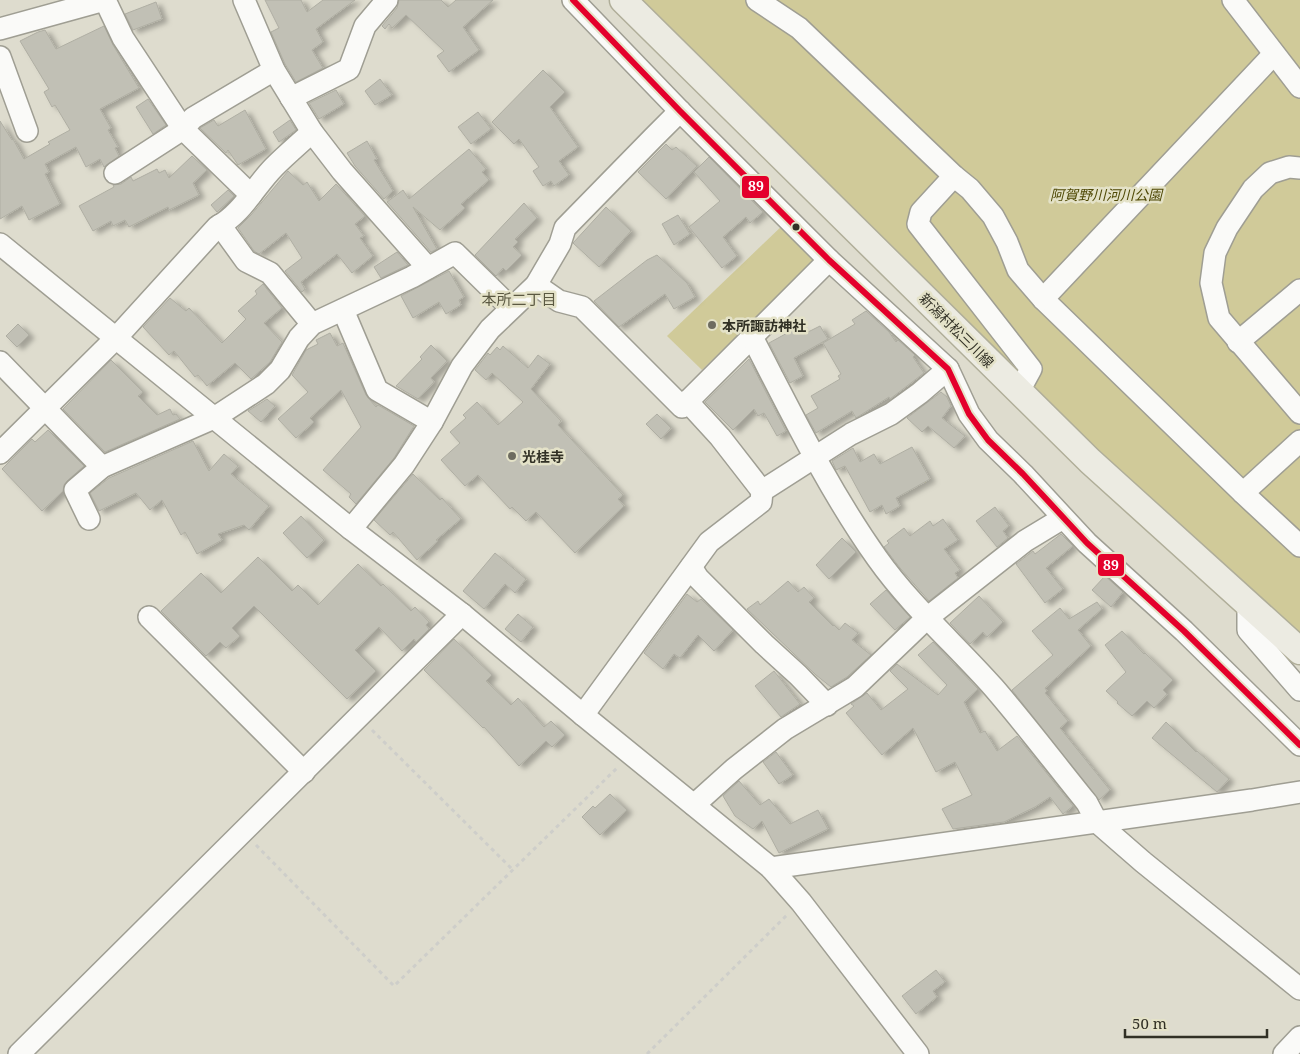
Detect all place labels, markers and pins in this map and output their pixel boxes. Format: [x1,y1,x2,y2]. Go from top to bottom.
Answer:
unlabelled marker [791,222,801,232]
place label: 本所諏訪神社 [722,316,806,335]
marker: 本所諏訪神社 [706,319,718,331]
place label: 光桂寺 [522,447,564,466]
marker: 光桂寺 [506,450,518,462]

